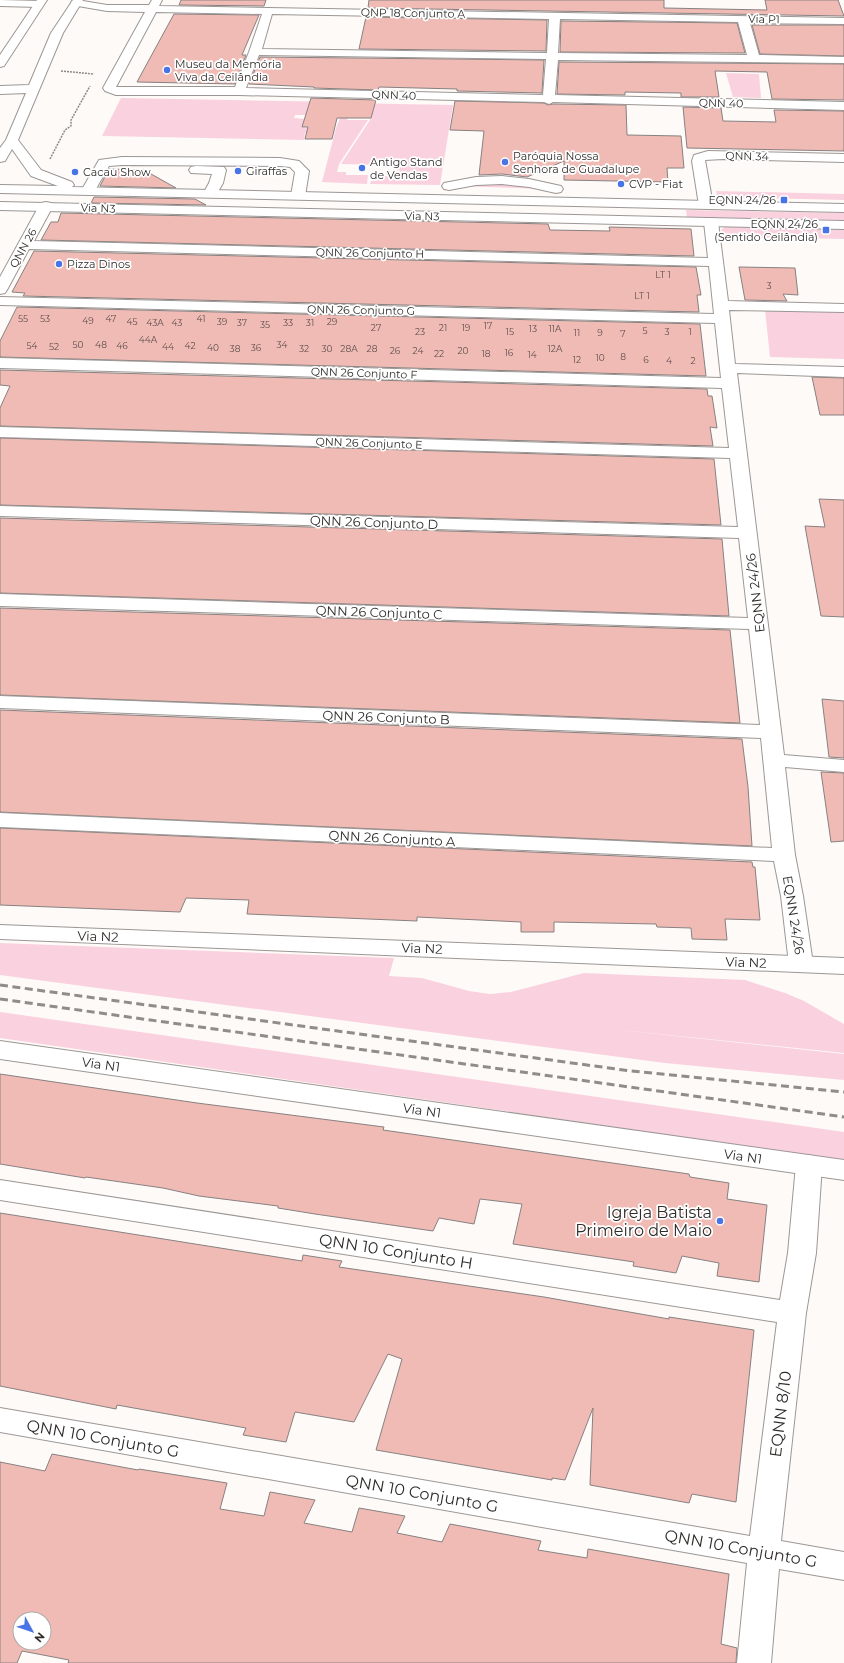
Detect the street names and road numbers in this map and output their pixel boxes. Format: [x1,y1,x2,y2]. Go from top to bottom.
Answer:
street label: QNP 18 Conjunto A [361,5,465,21]
street label: Via P1 [748,12,780,26]
street label: QNN 40 [371,87,417,103]
street label: QNN 40 [699,96,743,110]
street label: QNN 34 [725,149,770,163]
street label: Via N3 [80,200,116,216]
street label: Via N3 [404,209,440,223]
street label: QNN 26 [6,226,40,270]
street label: QNN 26 Conjunto H [316,245,424,261]
street label: QNN 26 Conjunto G [307,302,415,318]
street label: QNN 26 Conjunto F [311,364,418,382]
street label: QNN 26 Conjunto E [315,434,423,452]
street label: QNN 26 Conjunto D [310,512,439,532]
street label: EQNN 24/26 [742,552,768,634]
street label: QNN 26 Conjunto C [315,602,443,622]
street label: QNN 26 Conjunto B [322,707,450,727]
street label: QNN 26 Conjunto A [328,827,456,849]
street label: EQNN 24/26 [780,874,808,956]
street label: Via N2 [77,927,119,945]
street label: Via N2 [401,939,443,957]
street label: Via N2 [725,953,767,971]
street label: Via N1 [81,1053,121,1075]
street label: Via N1 [402,1099,442,1121]
street label: Via N1 [723,1145,763,1167]
street label: QNN 10 Conjunto H [318,1230,474,1273]
street label: EQNN 8/10 [766,1370,795,1458]
street label: QNN 10 Conjunto G [25,1416,181,1461]
street label: QNN 10 Conjunto G [344,1471,500,1516]
street label: QNN 10 Conjunto G [663,1526,819,1571]

